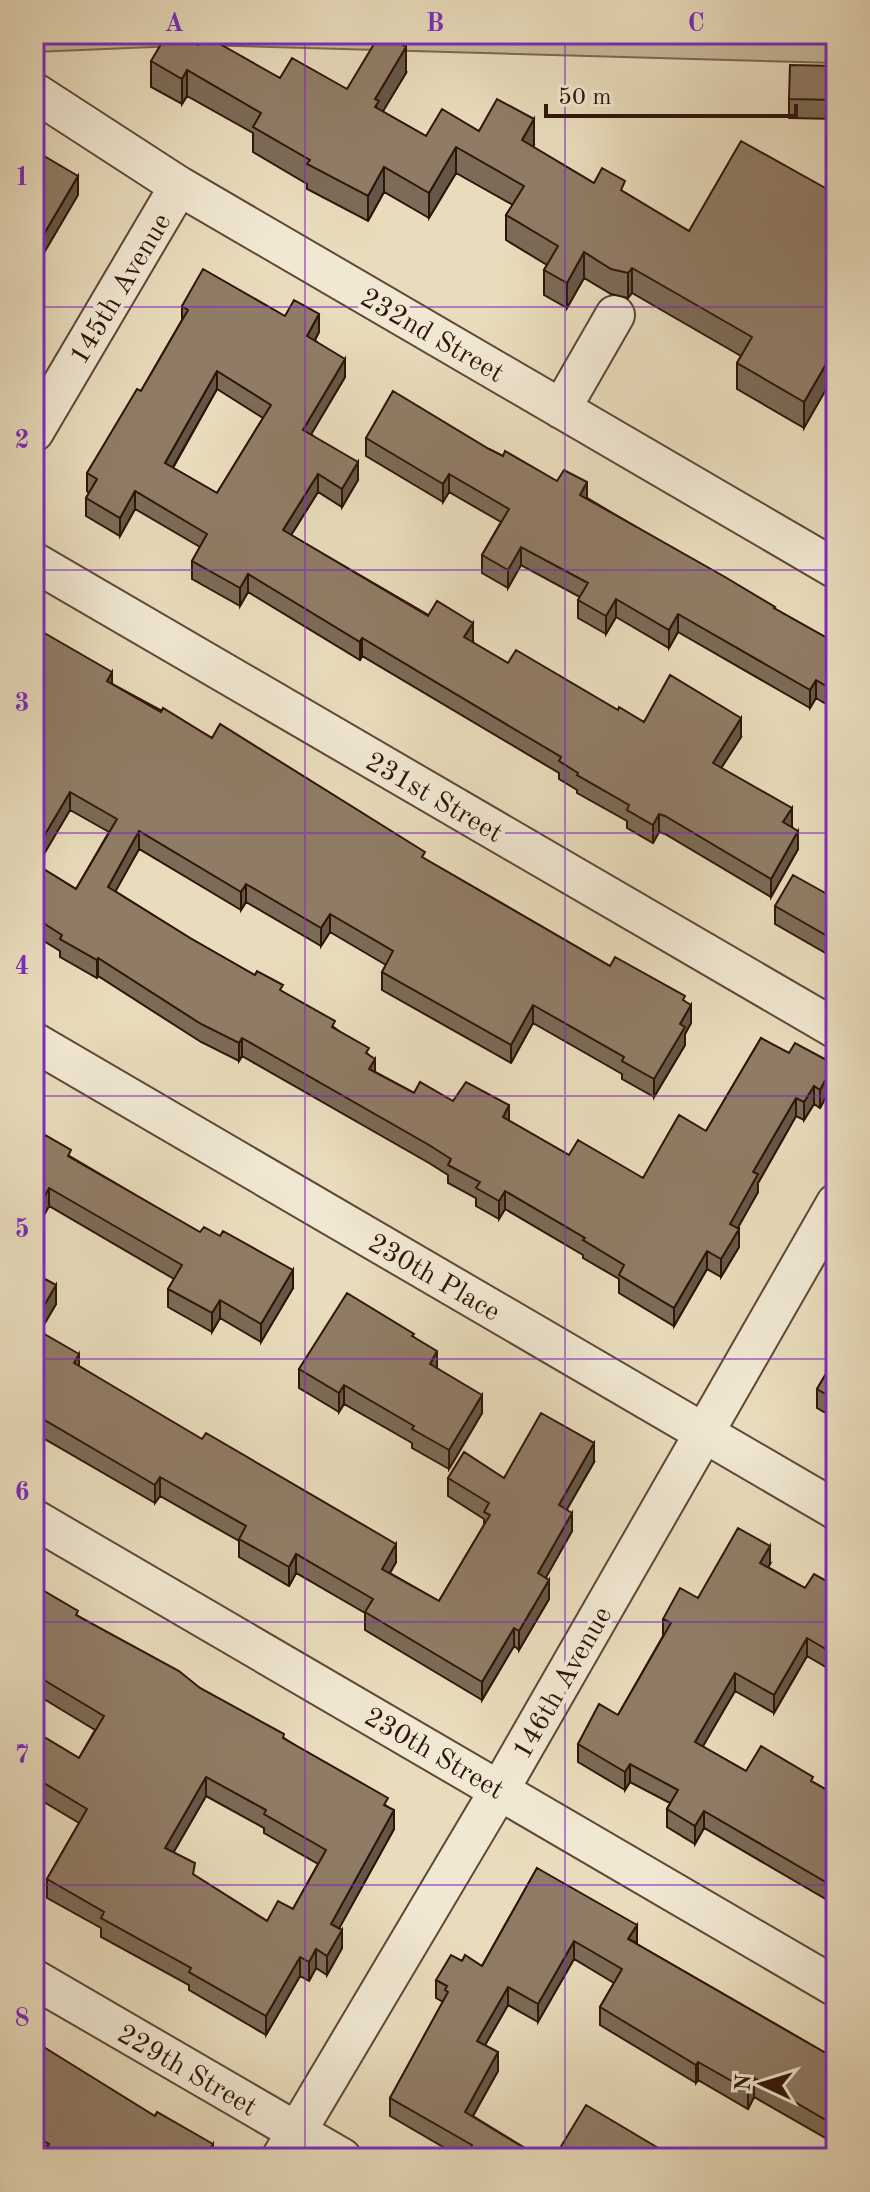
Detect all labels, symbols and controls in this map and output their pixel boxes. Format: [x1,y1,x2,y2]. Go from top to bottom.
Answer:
text: A [164,11,184,37]
text: B [426,11,444,37]
text: C [687,11,705,37]
scale bar [546,68,796,118]
text: 50 m [558,86,612,110]
text: 1 [14,165,30,191]
street label: 145th Avenue [66,209,177,370]
street label: 232nd Street [355,284,508,389]
text: 2 [14,428,30,454]
text: 3 [14,691,30,717]
street label: 231st Street [360,748,507,849]
text: 4 [14,954,30,980]
text: 5 [14,1217,30,1243]
street label: 230th Place [363,1230,504,1328]
text: 6 [14,1480,30,1506]
street label: 146th Avenue [509,1603,618,1764]
street label: 230th Street [359,1704,508,1806]
text: 7 [14,1743,30,1769]
text: 8 [14,2006,30,2032]
street label: 229th Street [112,2021,261,2123]
north arrow [722,2044,802,2124]
text: N [732,2073,756,2092]

